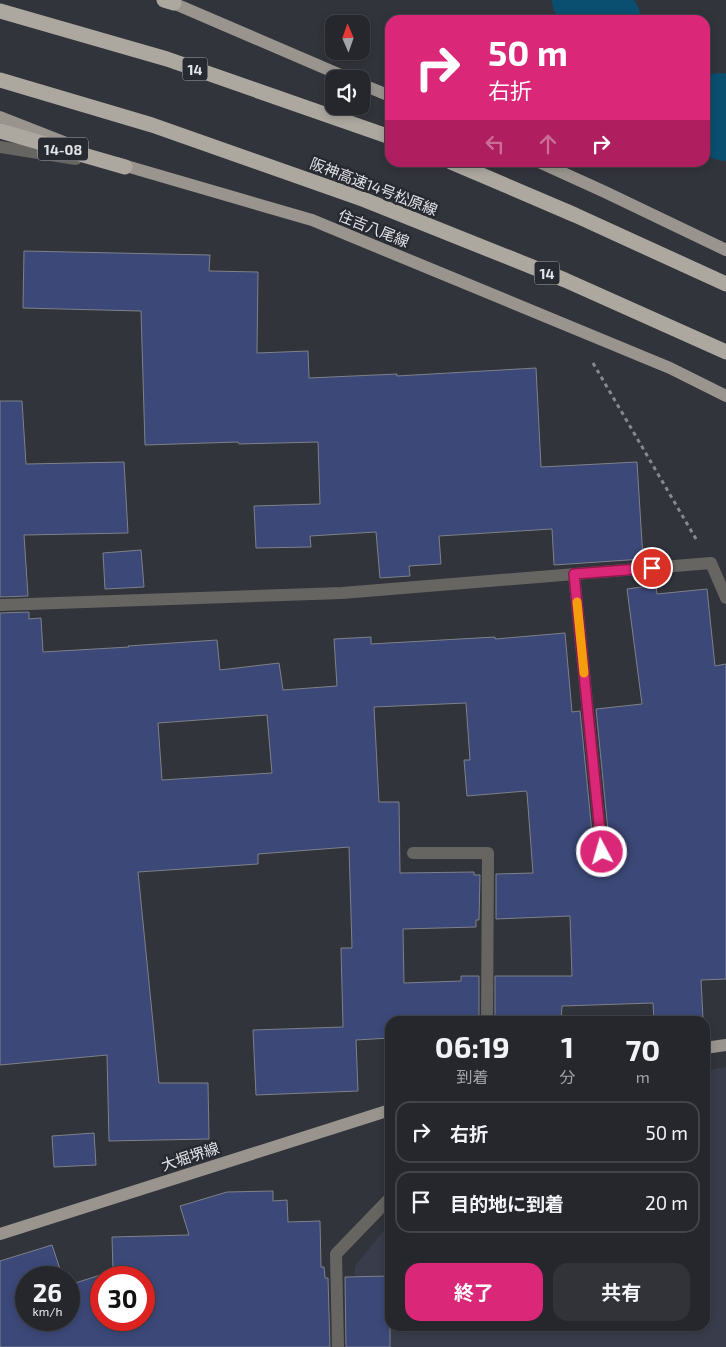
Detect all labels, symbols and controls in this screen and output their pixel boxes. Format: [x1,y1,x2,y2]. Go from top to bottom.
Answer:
north arrow [325,15,370,60]
map controls [325,15,370,115]
text: 50 m [488,31,568,73]
icon: right [405,35,470,100]
road number: 14 [182,58,208,80]
button: sound [325,70,370,115]
text: 右折 [488,77,532,103]
icon: left [481,130,509,158]
icon: ahead [534,130,562,158]
icon: right [587,130,615,158]
road number: 14-08 [38,138,88,160]
street label: 阪神高速14号松原線 [308,153,440,219]
street label: 住吉八尾線 [336,206,412,250]
road number: 14 [534,262,560,284]
pin [631,547,673,589]
icon: arrive [638,554,666,582]
position arrow [575,825,627,877]
text: 06:19 [435,1028,510,1064]
text: 1 [561,1028,574,1064]
text: 70 [625,1031,660,1067]
text: 到着 [456,1067,488,1086]
text: 分 [560,1067,576,1086]
text: m [636,1067,650,1086]
icon: right [407,1118,435,1146]
text: 50 m [645,1121,688,1144]
text: 右折 [450,1122,488,1145]
street label: 大堀堺線 [159,1138,221,1174]
icon: arrive [407,1188,435,1216]
text: 20 m [645,1191,688,1214]
text: 目的地に到着 [450,1192,564,1215]
button: 終了 [405,1263,543,1321]
button: 共有 [553,1263,690,1321]
speed limit sign: 30 [90,1266,155,1331]
text: 26 [33,1277,62,1307]
text: km/h [33,1304,62,1318]

